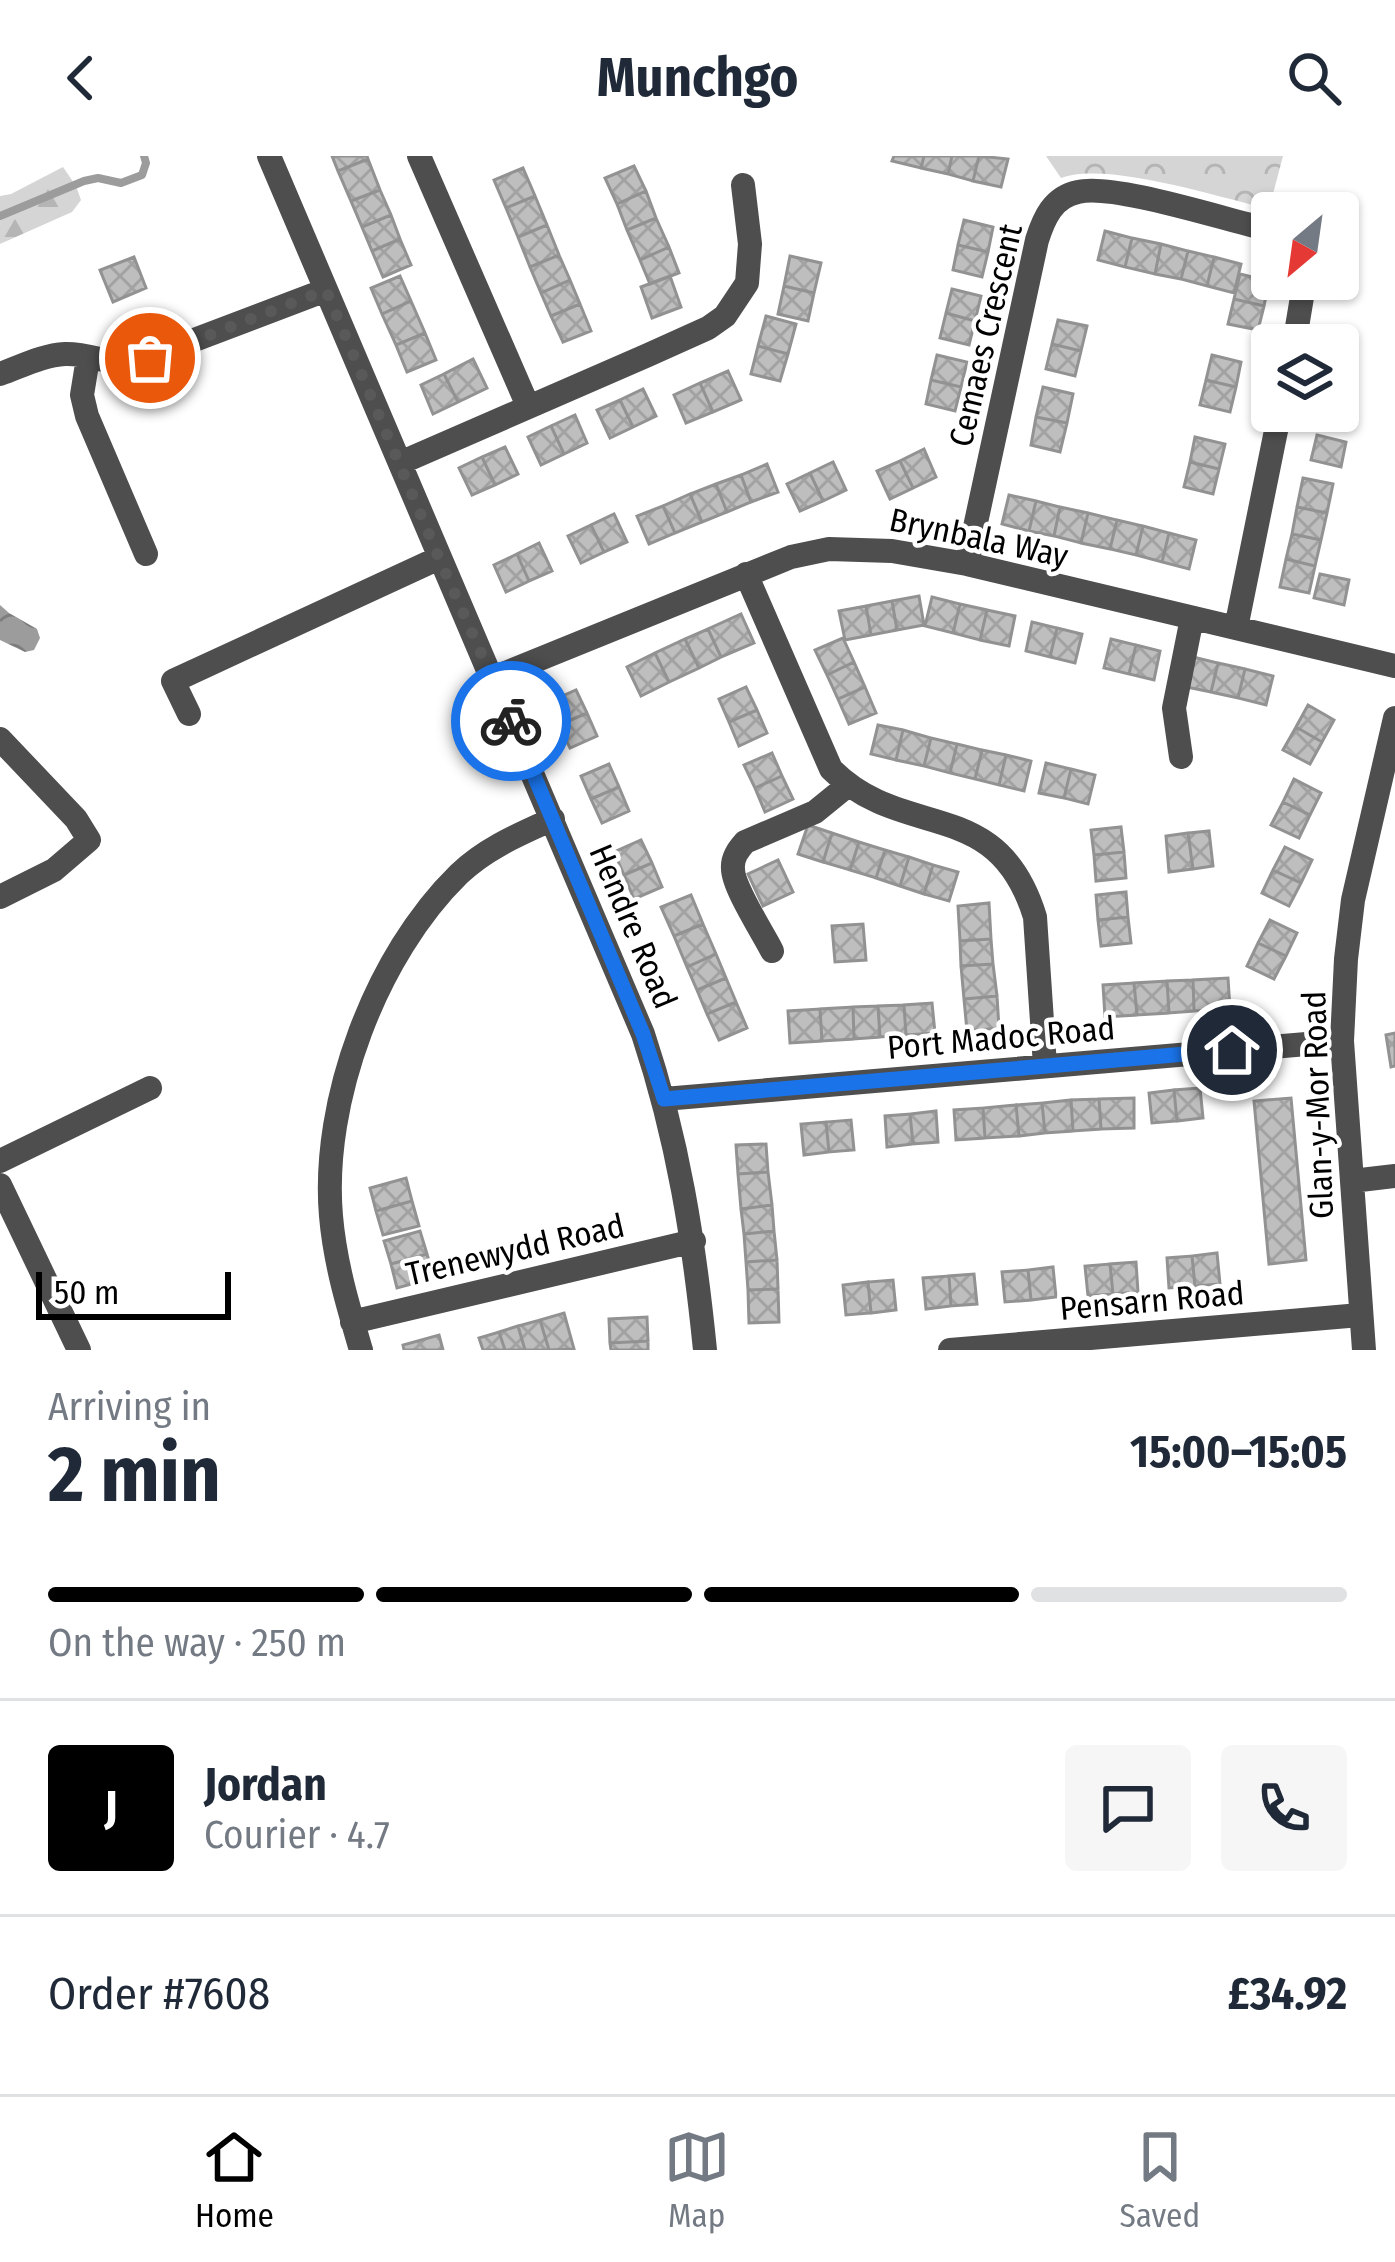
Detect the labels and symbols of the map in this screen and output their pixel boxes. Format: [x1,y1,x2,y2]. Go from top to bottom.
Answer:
north arrow [1251,192,1359,300]
street label: Cemaes Crescent [941,220,1031,450]
pin [99,307,201,409]
street label: Brynbala Way [886,500,1072,576]
courier [451,661,571,781]
street label: Hendre Road [581,838,686,1014]
street label: Glan-y-Mor Road [1294,990,1342,1220]
pin [1181,999,1283,1101]
street label: Port Madoc Road [885,1008,1117,1068]
street label: Trenewydd Road [402,1205,628,1295]
scale bar [36,1266,231,1319]
street label: Pensarn Road [1058,1273,1246,1329]

